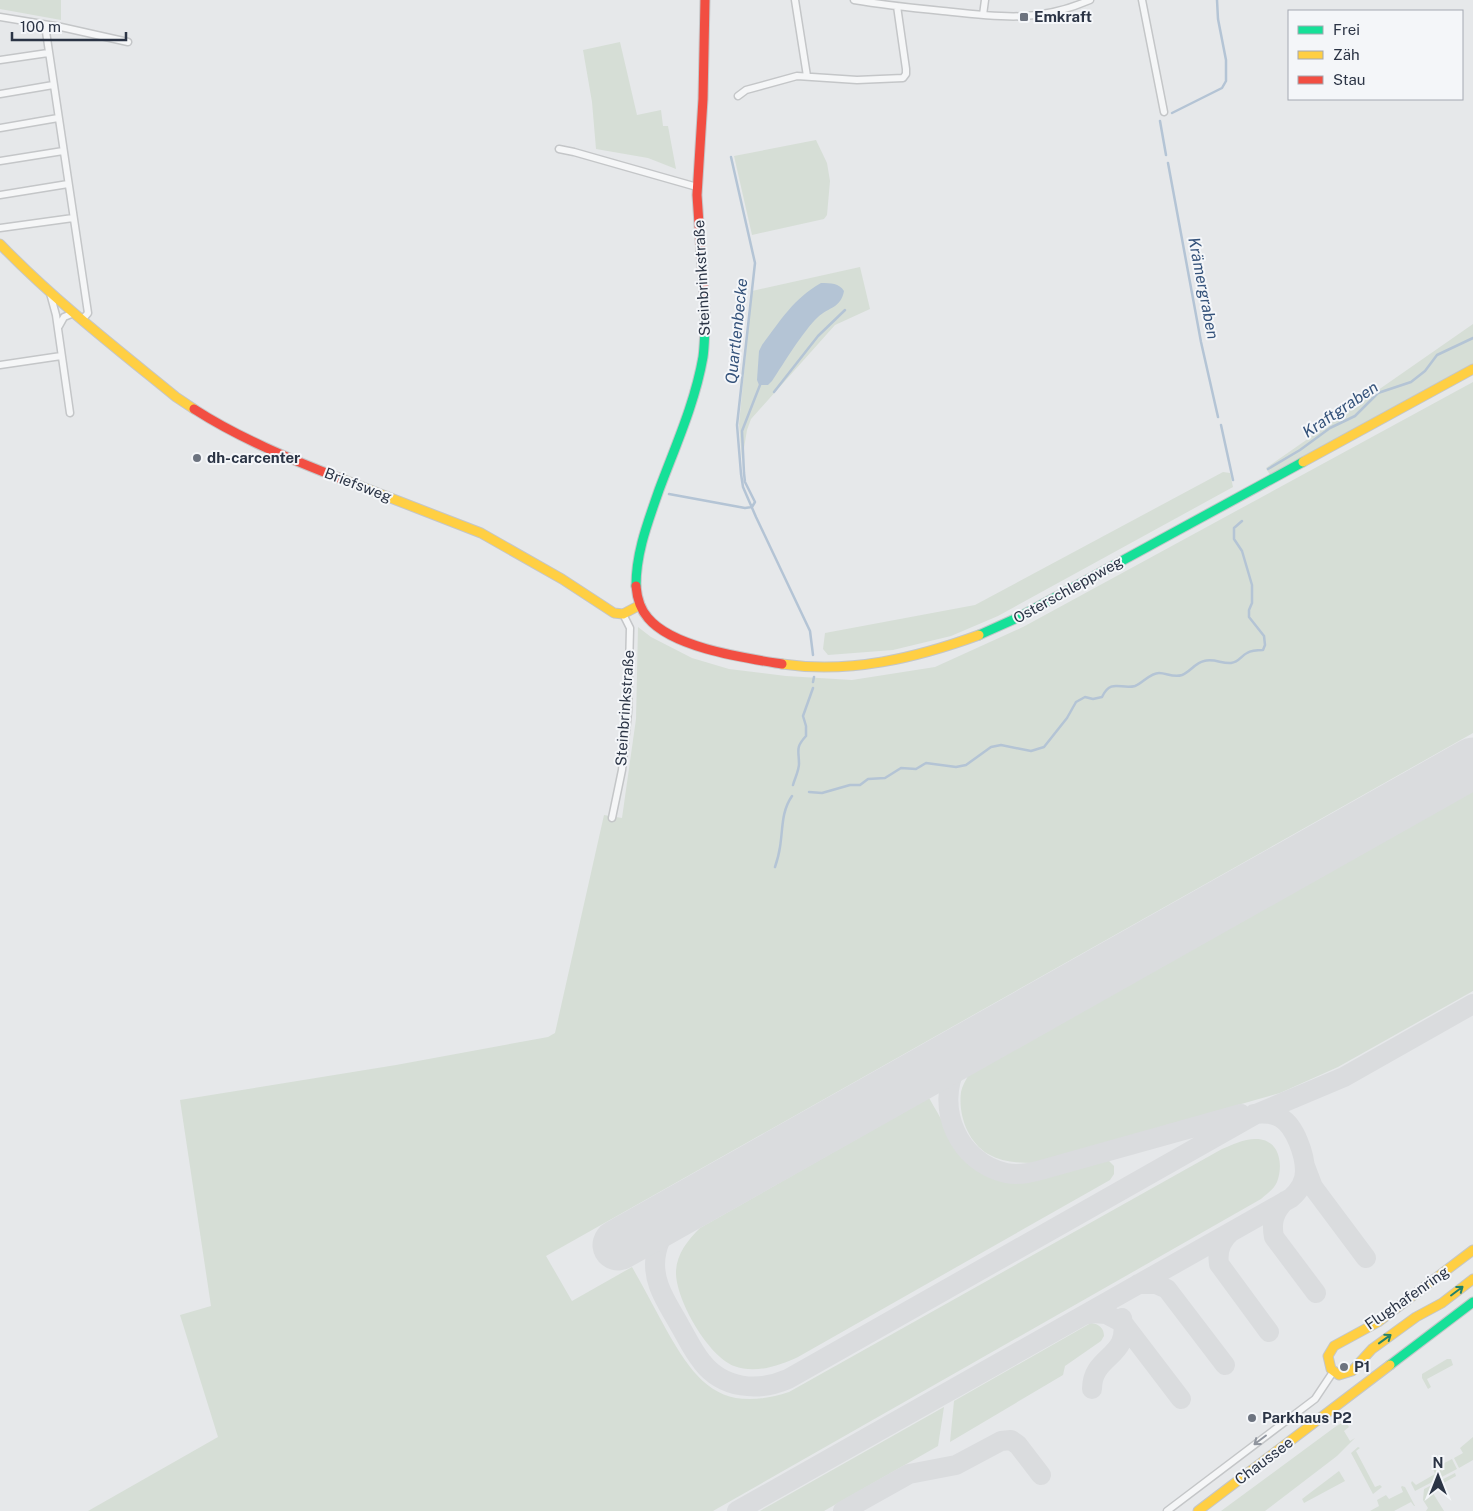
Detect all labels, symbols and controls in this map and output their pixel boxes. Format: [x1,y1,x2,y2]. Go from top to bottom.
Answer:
place label: Emkraft [1034,8,1092,25]
scale bar [12,10,126,42]
legend [1288,10,1463,100]
marker: Emkraft [1018,11,1030,23]
text: 100 m [20,18,61,35]
text: Frei [1333,21,1360,38]
text: Zäh [1333,46,1360,63]
text: Stau [1333,71,1366,88]
street label: Steinbrinkstraße [690,219,713,337]
water label: Krämergraben [1184,236,1223,341]
water label: Quartlenbecke [722,277,752,385]
water label: Kraftgraben [1299,377,1382,442]
place label: dh-carcenter [207,449,300,466]
marker: dh-carcenter [191,452,203,464]
street label: Briefsweg [322,464,394,505]
street label: Osterschleppweg [1010,552,1125,627]
street label: Steinbrinkstraße [612,649,637,767]
street label: Flughafenring [1361,1262,1452,1333]
one-way arrow [1450,1285,1463,1296]
one-way arrow [1378,1334,1391,1345]
place label: P1 [1354,1358,1370,1375]
marker: P1 [1338,1361,1350,1373]
place label: Parkhaus P2 [1262,1409,1352,1426]
marker: Parkhaus P2 [1246,1412,1258,1424]
street label: Chaussee [1231,1433,1296,1488]
one-way arrow [1254,1435,1267,1446]
north arrow [1413,1451,1463,1501]
text: N [1433,1455,1443,1471]

